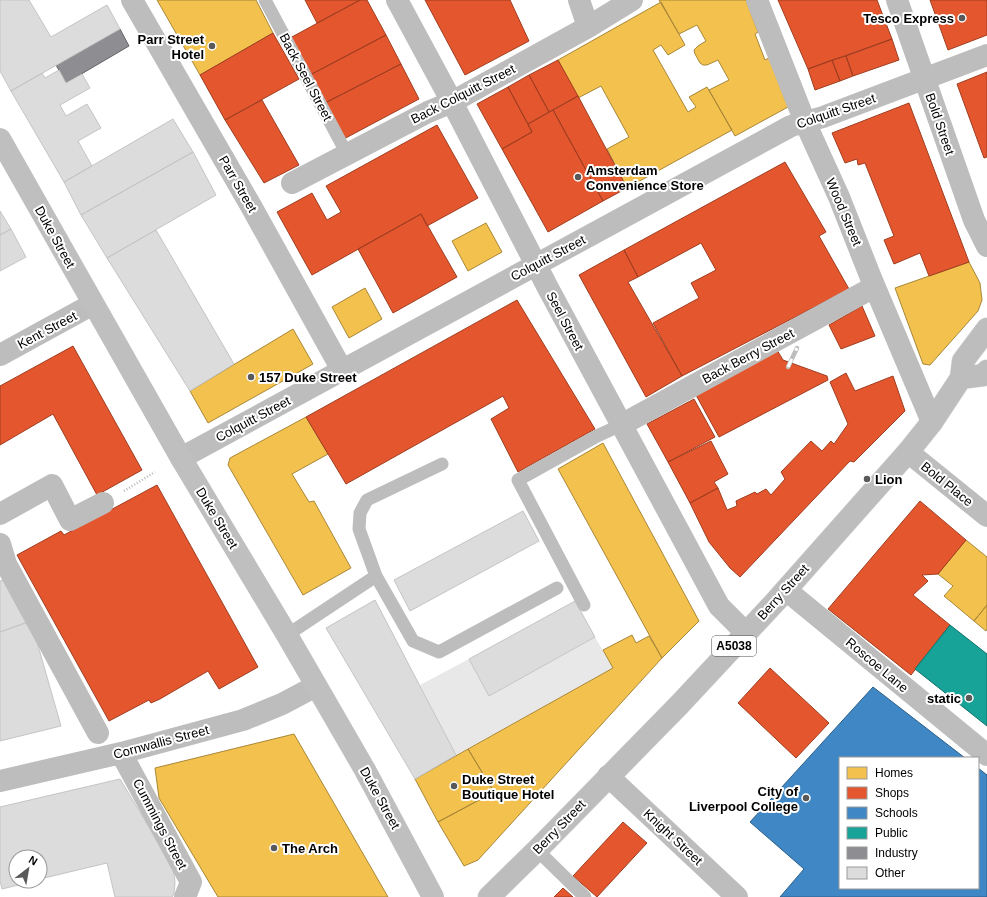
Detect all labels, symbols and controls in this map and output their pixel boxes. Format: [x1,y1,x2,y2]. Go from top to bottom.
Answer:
place label: Tesco Express [863,11,954,26]
marker: Tesco Express [957,13,967,23]
street label: Back Seel Street [277,31,336,124]
place label: Parr Street Hotel [138,32,205,62]
marker: Parr Street Hotel [207,41,217,51]
street label: Back Colquitt Street [408,61,518,127]
street label: Colquitt Street [795,90,878,132]
street label: Bold Street [922,91,958,157]
street label: Parr Street [216,153,260,215]
place label: Amsterdam Convenience Store [586,163,704,193]
marker: Amsterdam Convenience Store [573,172,583,182]
street label: Wood Street [823,176,865,248]
street label: Duke Street [32,203,78,271]
street label: Colquitt Street [508,232,588,284]
street label: Seel Street [543,289,587,353]
street label: Kent Street [15,308,80,352]
street label: Back Berry Street [700,325,797,387]
place label: 157 Duke Street [259,370,357,385]
marker: 157 Duke Street [246,372,256,382]
street label: Colquitt Street [213,393,293,445]
street label: Bold Place [918,459,976,509]
place label: Lion [875,472,902,487]
marker: Lion [862,474,872,484]
street label: Duke Street [193,485,241,552]
street label: Berry Street [754,561,812,623]
street label: Roscoe Lane [843,635,911,695]
road number: A5038 [712,636,756,656]
place label: static [927,691,961,706]
marker: static [964,693,974,703]
street label: Cornwallis Street [112,722,211,762]
legend [839,757,979,889]
street label: Duke Street [357,764,403,832]
text: Homes [875,766,913,780]
place label: Duke Street Boutique Hotel [462,772,554,802]
street label: Cummings Street [130,776,190,872]
marker: Duke Street Boutique Hotel [449,781,459,791]
place label: City of Liverpool College [689,784,799,814]
text: Shops [875,786,909,800]
marker: City of Liverpool College [801,793,811,803]
street label: Berry Street [530,797,589,857]
street label: Knight Street [640,806,706,868]
text: Schools [875,806,918,820]
text: Public [875,826,908,840]
place label: The Arch [282,841,338,856]
marker: The Arch [269,843,279,853]
text: Industry [875,846,918,860]
north arrow [8,849,48,889]
text: N [27,853,40,868]
text: Other [875,866,905,880]

